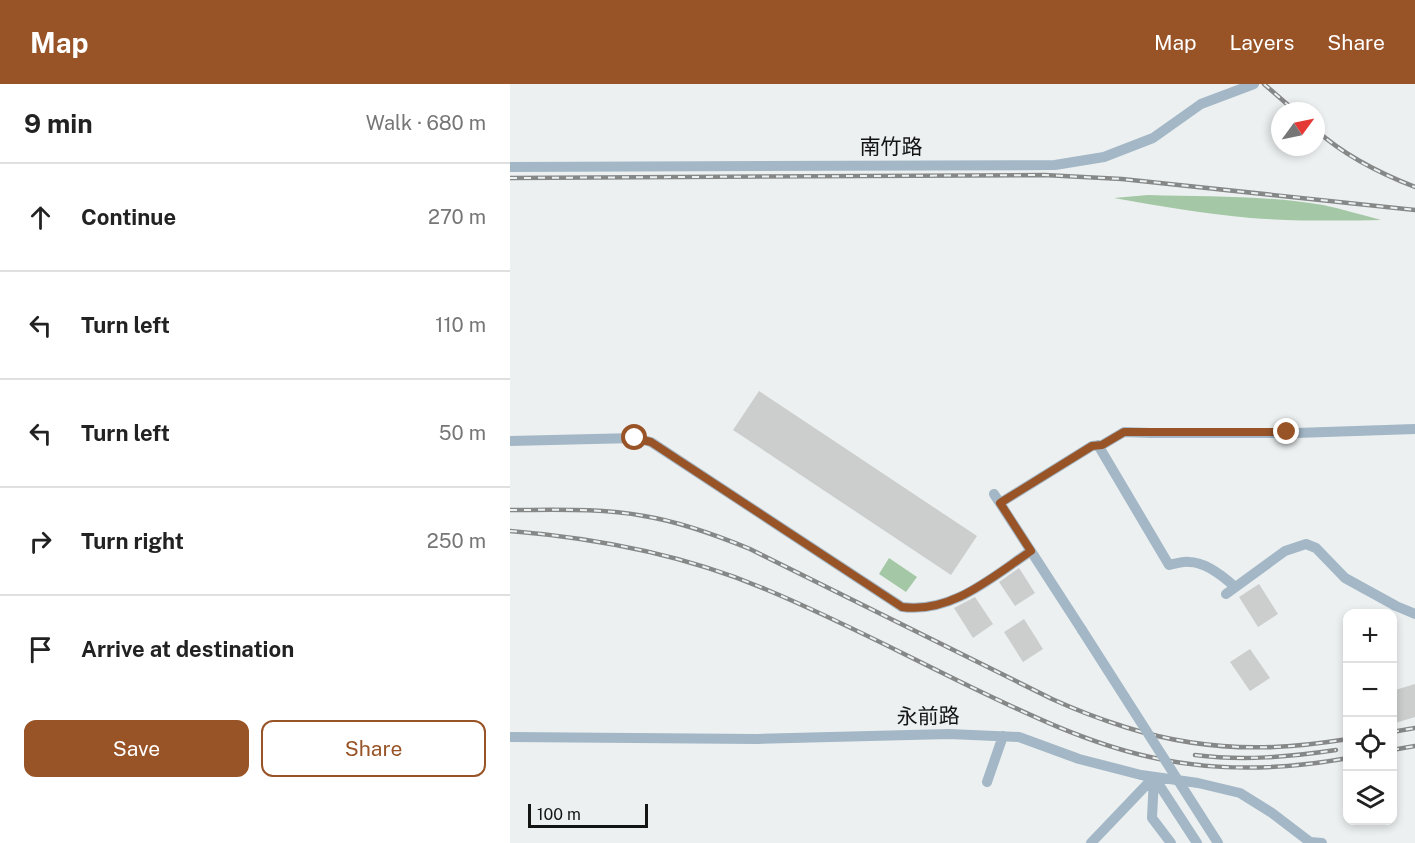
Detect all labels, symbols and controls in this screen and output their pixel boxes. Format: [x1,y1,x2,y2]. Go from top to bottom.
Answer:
text: Map [30,26,89,59]
text: Map [1154,30,1197,55]
text: Layers [1230,30,1294,55]
text: Share [1327,30,1385,55]
north arrow [1271,102,1325,156]
text: 9 min [24,108,93,139]
text: Walk · 680 m [366,111,486,135]
street label: 南竹路 [860,134,923,159]
icon: ahead [24,201,57,234]
text: Continue [81,204,176,230]
text: 270 m [428,205,486,229]
icon: left [24,309,57,342]
text: Turn left [81,312,170,338]
text: 110 m [435,313,486,337]
icon: left [24,417,57,450]
route end [1273,418,1299,444]
text: Turn left [81,420,170,446]
text: 50 m [439,421,486,445]
route start [621,424,647,450]
icon: right [24,525,57,558]
text: Turn right [81,528,184,554]
text: 250 m [427,529,486,553]
map controls [1343,609,1397,825]
button: + [1343,609,1397,663]
icon: arrive [24,633,57,666]
text: Arrive at destination [81,636,294,662]
button: − [1343,663,1397,717]
street label: 永前路 [896,703,960,729]
button: locate [1343,717,1397,771]
button: Save [24,720,249,777]
button: Share [261,720,486,777]
button: layers [1343,771,1397,825]
scale bar [528,801,648,828]
text: 100 m [537,805,581,824]

